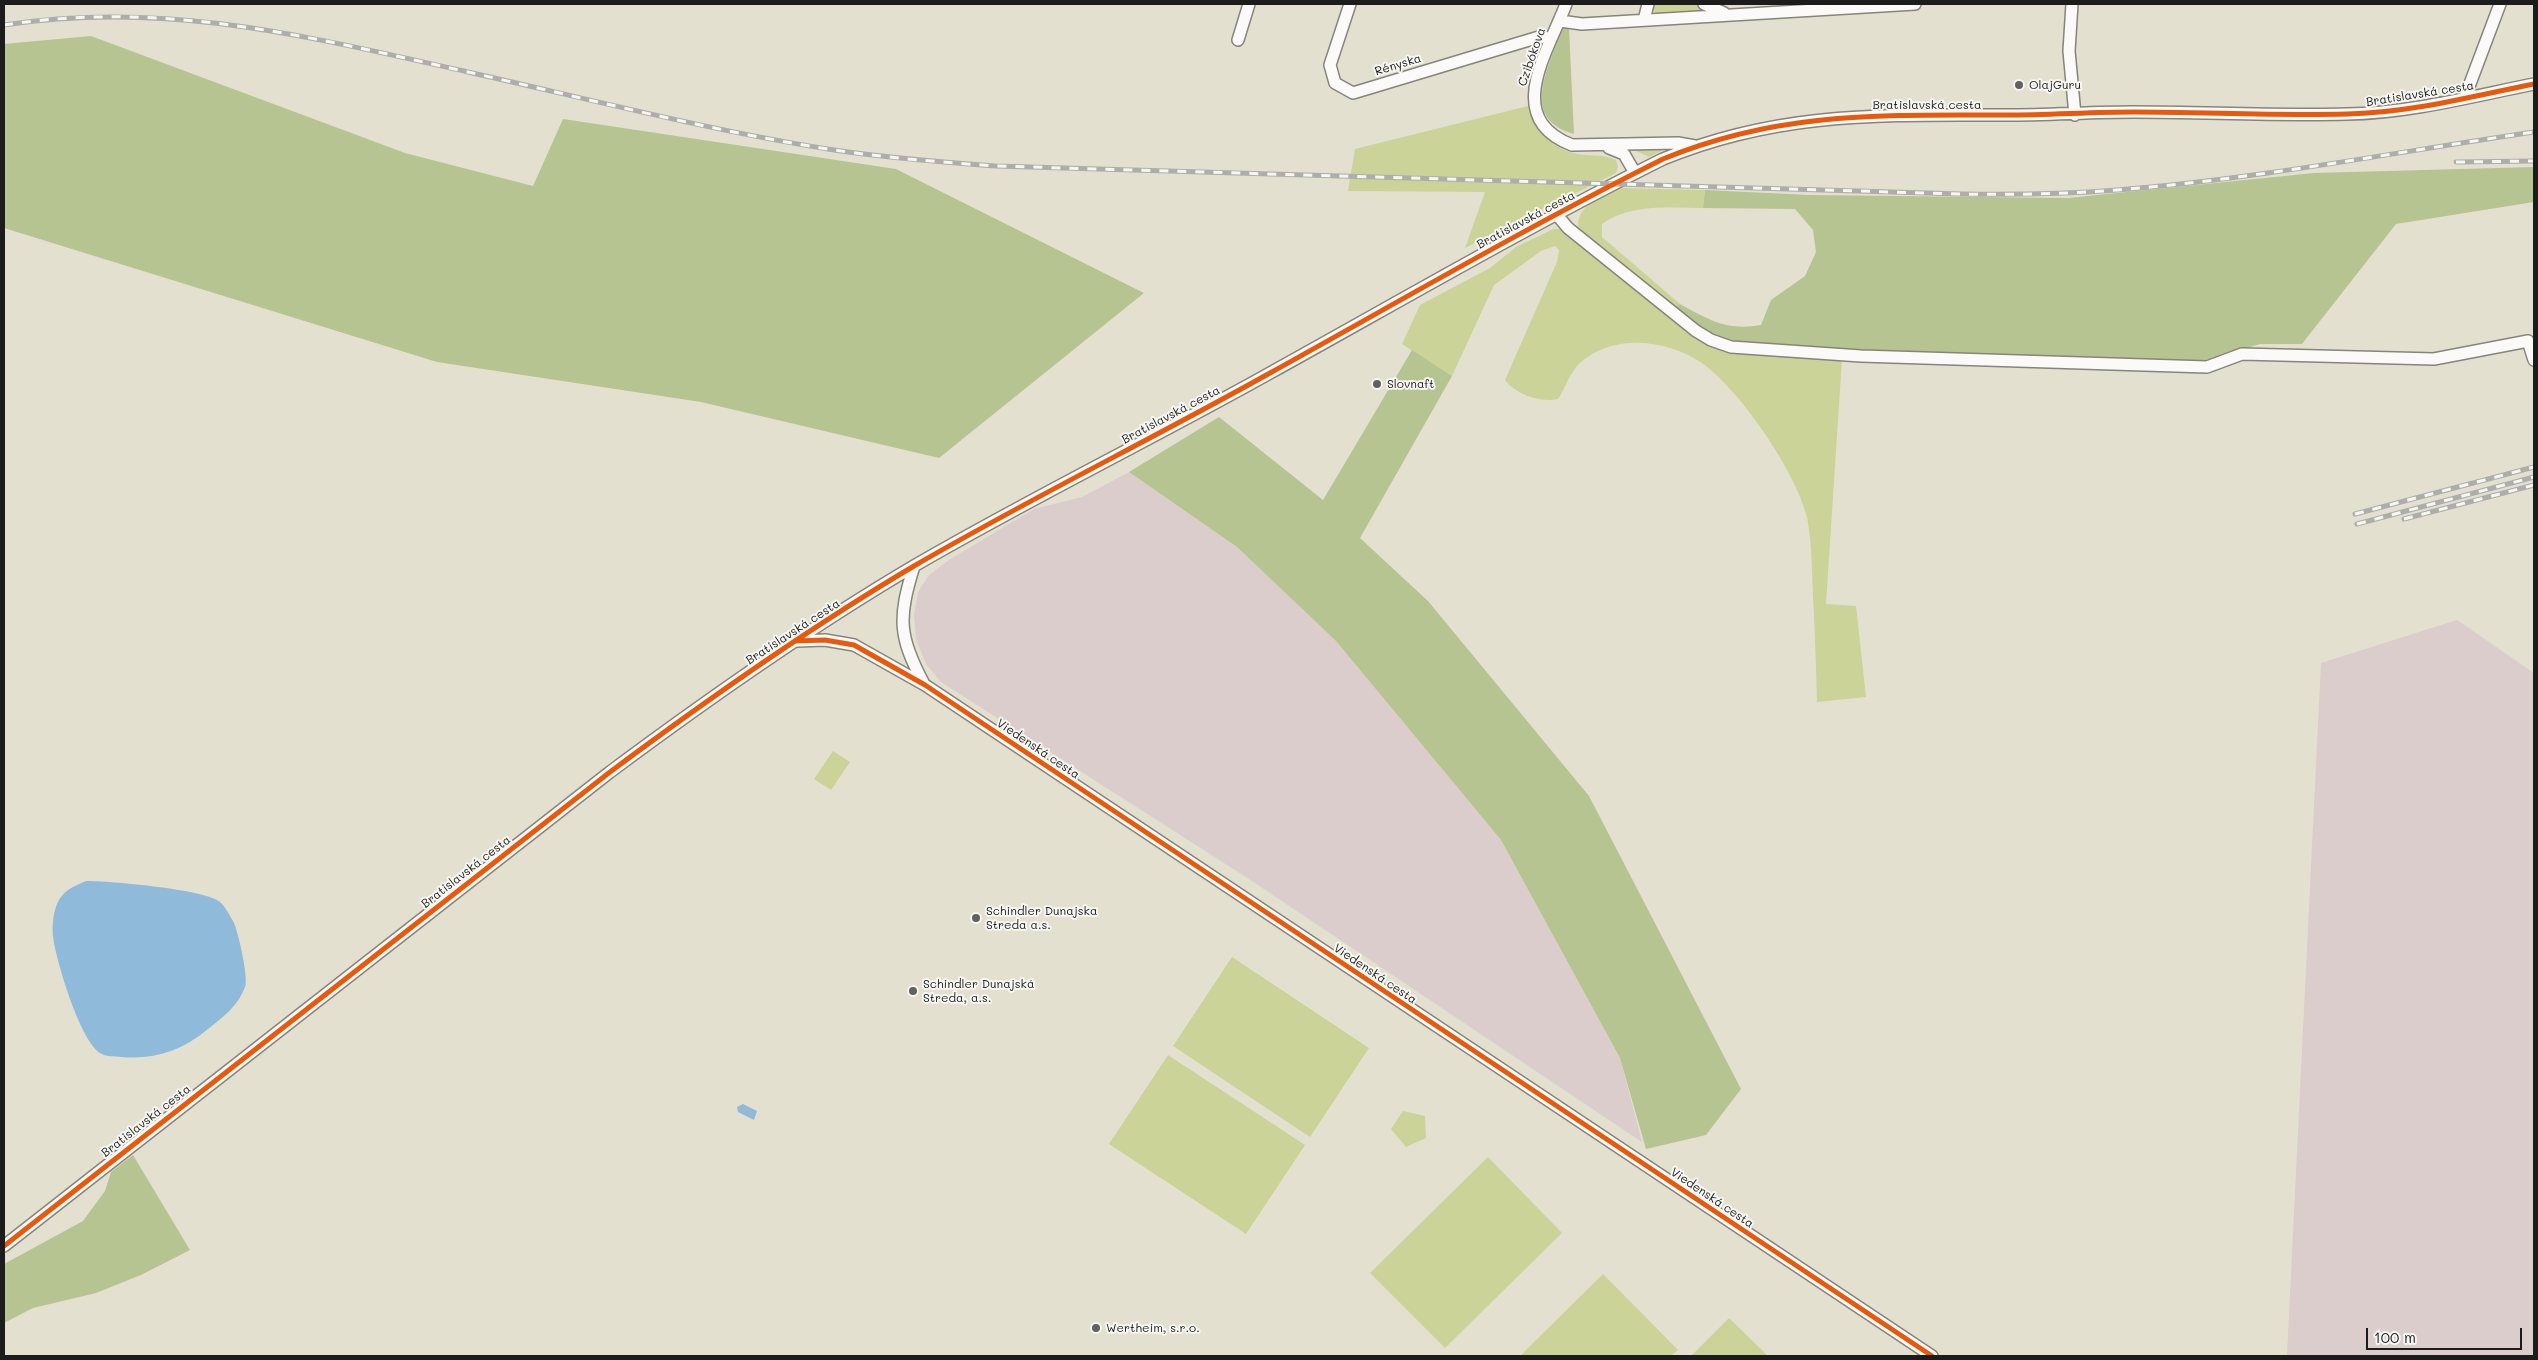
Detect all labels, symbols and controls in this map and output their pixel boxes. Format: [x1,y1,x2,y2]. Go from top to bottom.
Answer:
street label: Czibókova [1515,26,1549,88]
street label: Rényska [1373,51,1423,79]
place label: OlajGuru [2029,78,2081,92]
street label: Bratislavská cesta [2365,78,2475,110]
marker: OlajGuru [2013,79,2025,91]
street label: Bratislavská cesta [1872,98,1982,112]
street label: Bratislavská cesta [1474,188,1578,252]
place label: Slovnaft [1387,377,1434,391]
marker: Slovnaft [1371,378,1383,390]
street label: Bratislavská cesta [1119,383,1223,447]
street label: Bratislavská cesta [743,596,843,668]
street label: Viedenská cesta [994,716,1082,782]
street label: Bratislavská cesta [419,833,513,911]
place label: Schindler Dunajska Streda a.s. [986,904,1097,932]
marker: Schindler Dunajska Streda a.s. [970,912,982,924]
street label: Viedenská cesta [1331,941,1419,1007]
place label: Schindler Dunajská Streda, a.s. [923,977,1034,1005]
marker: Schindler Dunajská Streda, a.s. [907,985,919,997]
street label: Bratislavská cesta [99,1082,193,1160]
street label: Viedenská cesta [1668,1165,1756,1231]
scale bar [2368,1318,2524,1350]
place label: Wertheim, s.r.o. [1106,1321,1200,1335]
marker: Wertheim, s.r.o. [1090,1322,1102,1334]
text: 100 m [2374,1327,2416,1347]

